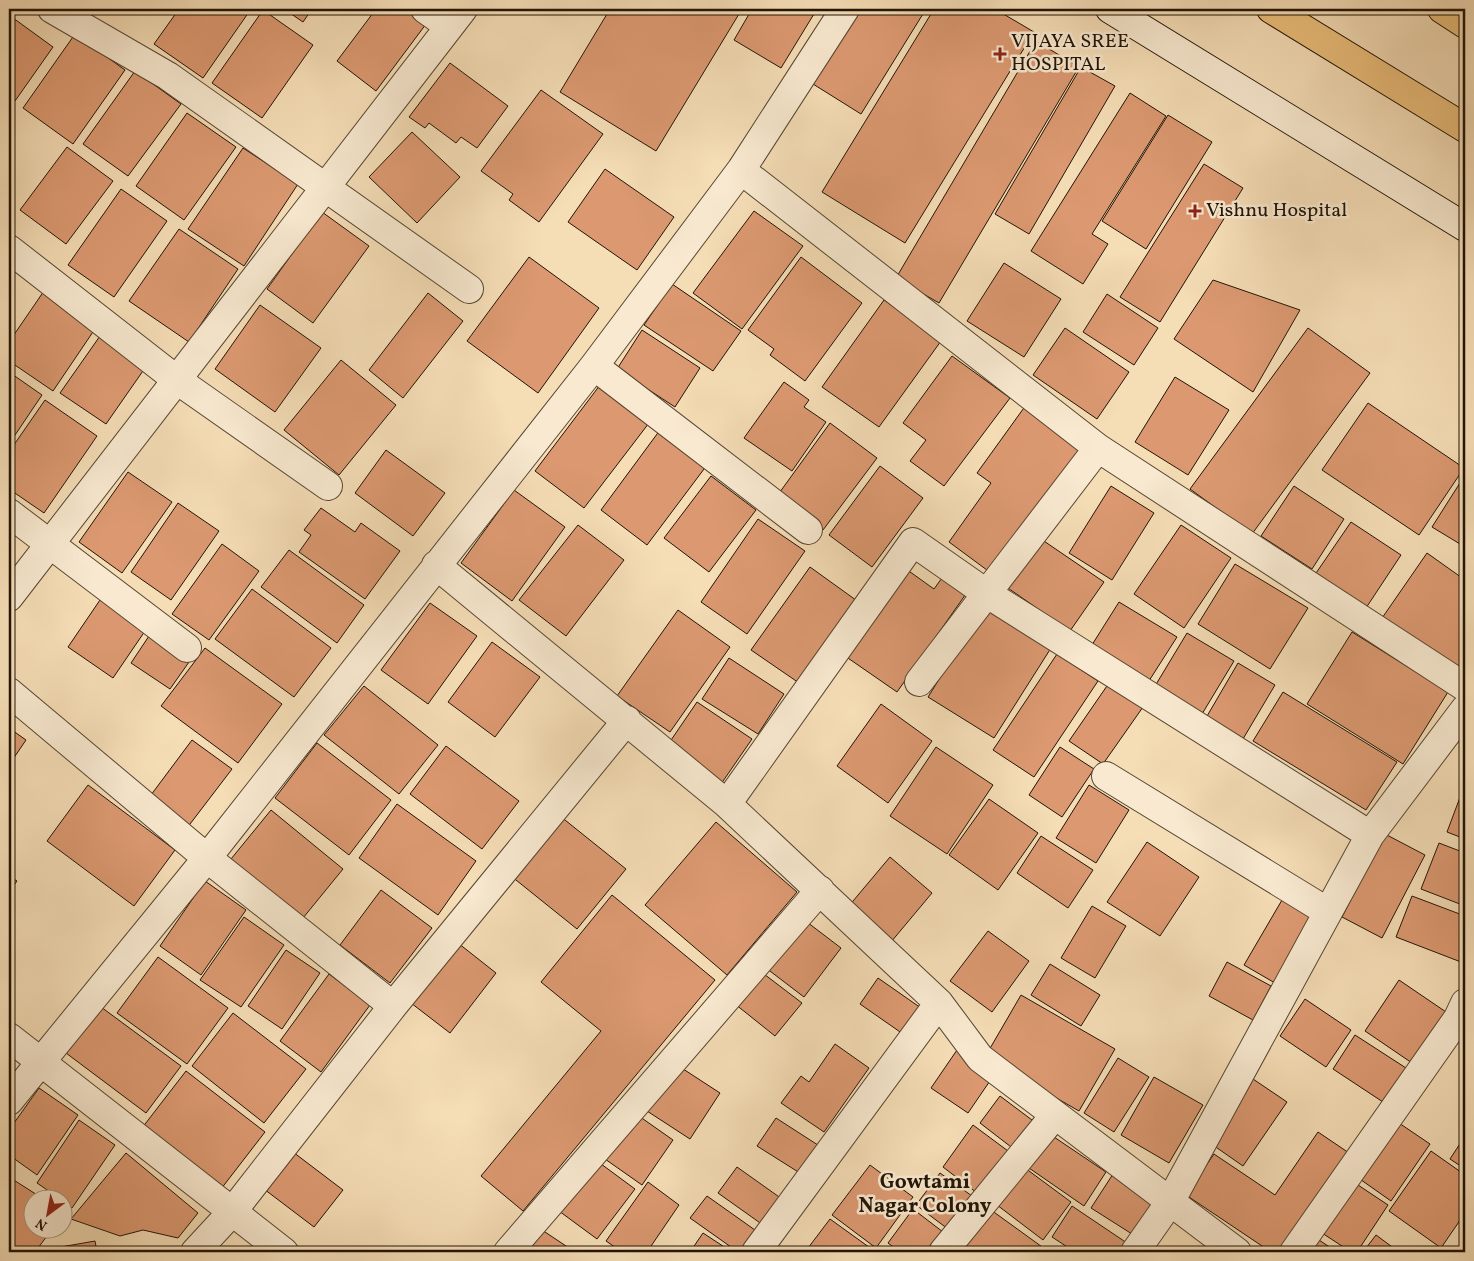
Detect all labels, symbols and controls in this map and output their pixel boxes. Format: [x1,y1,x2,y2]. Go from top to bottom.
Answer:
place label: VIJAYA SREE HOSPITAL [1011,28,1129,79]
marker: VIJAYA SREE HOSPITAL [993,47,1007,61]
place label: Vishnu Hospital [1206,197,1347,225]
marker: Vishnu Hospital [1188,204,1202,218]
district label: Gowtami Nagar Colony [858,1168,992,1221]
north arrow [22,1188,72,1238]
text: N [33,1213,51,1235]

